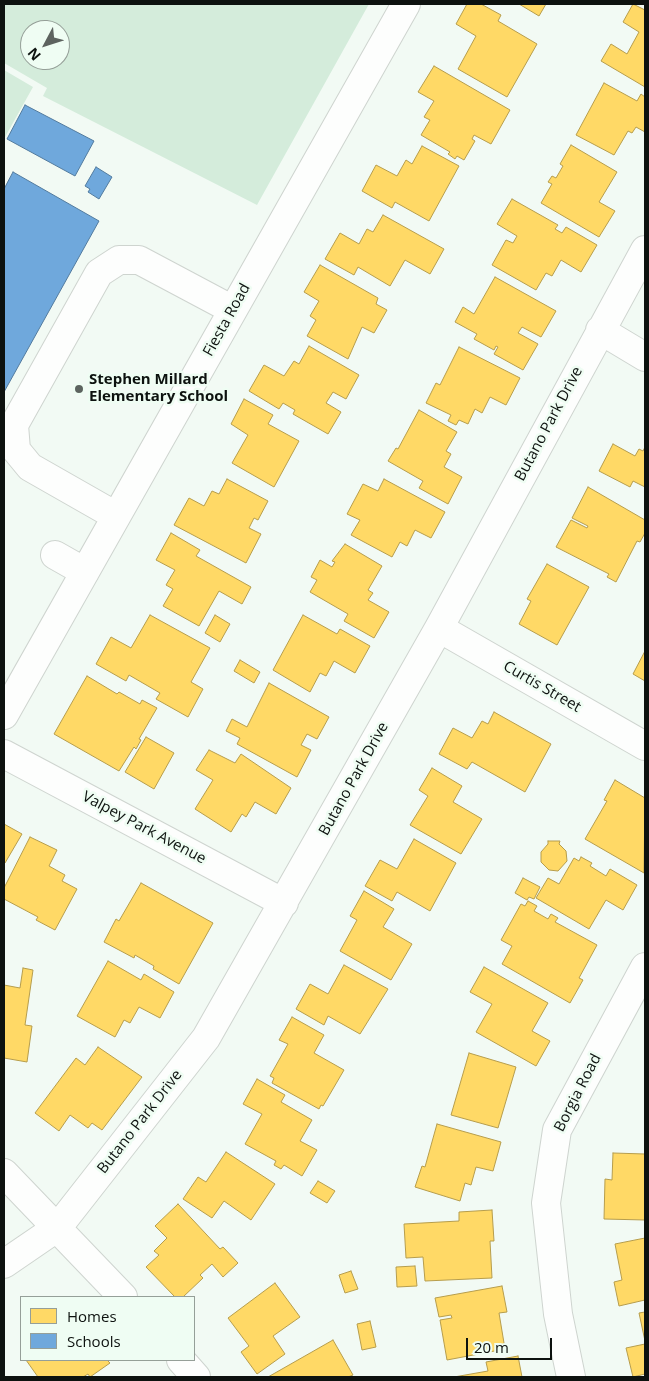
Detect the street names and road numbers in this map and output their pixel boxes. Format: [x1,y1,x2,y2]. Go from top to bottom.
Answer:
street label: Fiesta Road [200,280,254,360]
street label: Butano Park Drive [511,364,587,484]
street label: Curtis Street [500,657,584,717]
street label: Butano Park Drive [315,719,393,839]
street label: Valpey Park Avenue [79,788,209,868]
street label: Borgia Road [551,1051,605,1135]
street label: Butano Park Drive [94,1067,186,1177]

